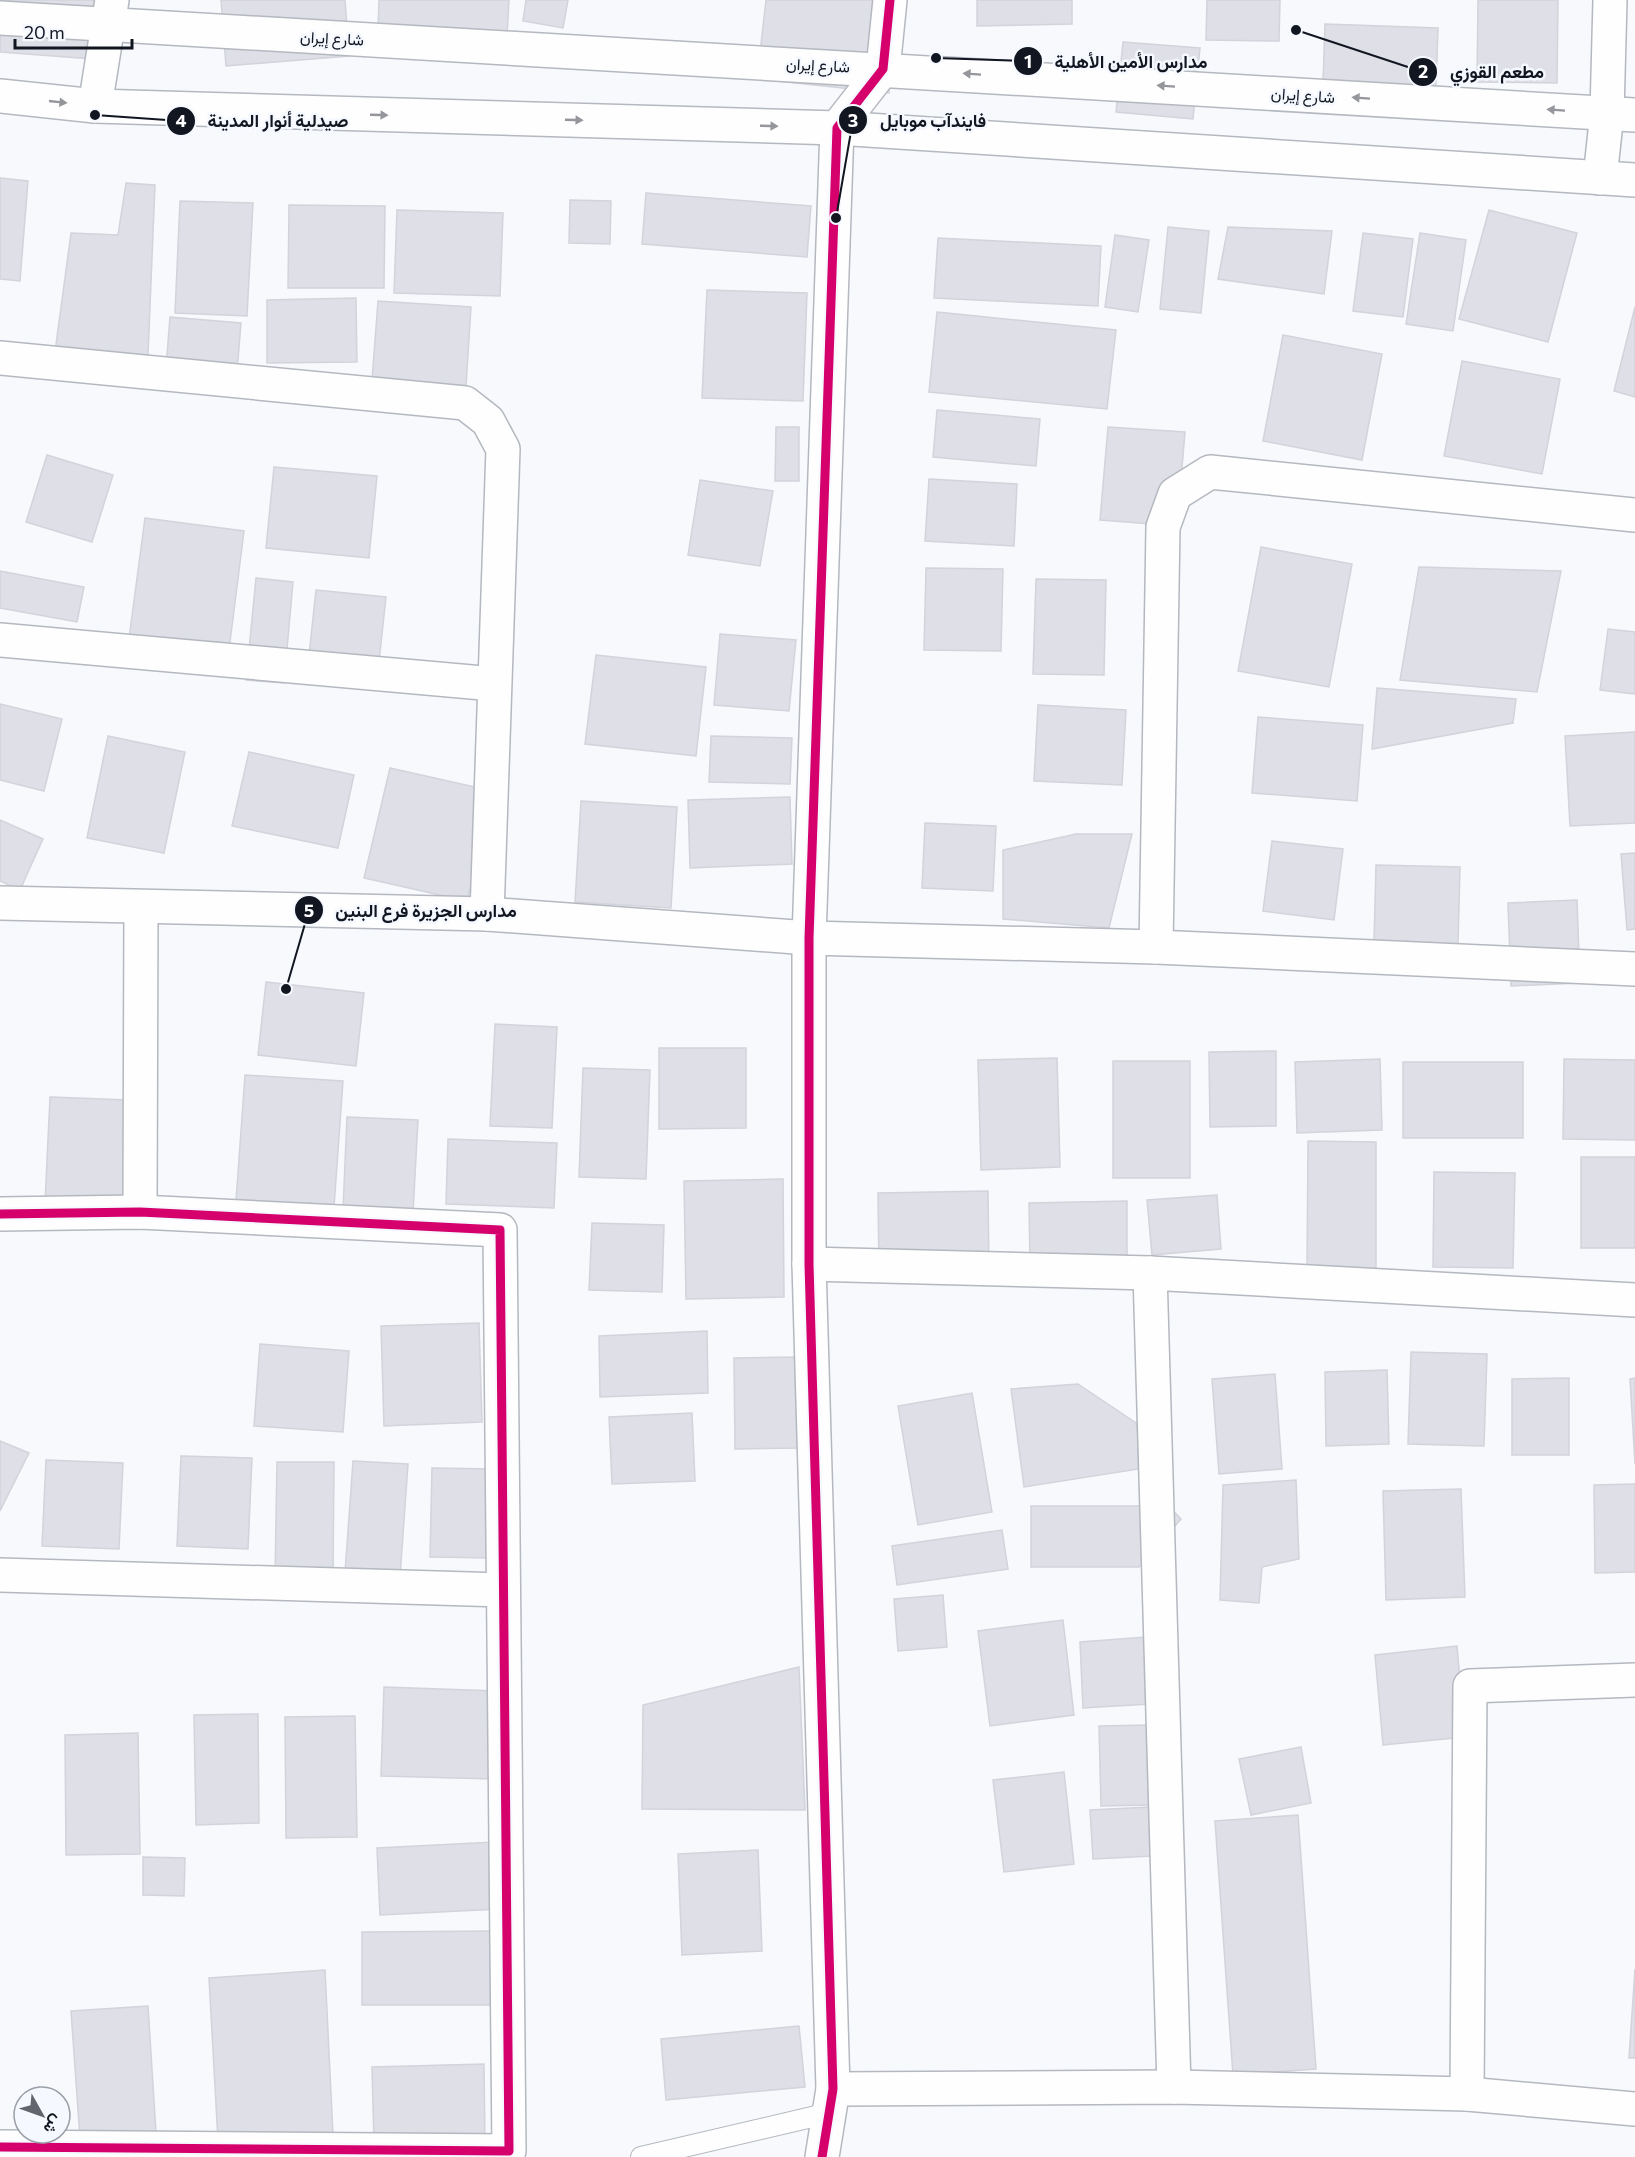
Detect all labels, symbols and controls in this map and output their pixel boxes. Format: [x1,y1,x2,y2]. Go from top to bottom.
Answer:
scale bar [15,12,132,50]
text: 20 m [24,21,65,43]
street label: شارع إيران [299,26,365,52]
callout: مدارس الأمين الأهلية [1013,43,1220,79]
text: 1 [1024,50,1032,72]
text: مدارس الأمين الأهلية [1054,50,1208,73]
street label: شارع إيران [785,53,851,79]
callout: مطعم القوزي [1408,54,1556,90]
text: 2 [1418,60,1428,82]
text: مطعم القوزي [1450,60,1544,87]
one-way arrow [962,69,981,79]
one-way arrow [1157,82,1176,91]
street label: شارع إيران [1270,83,1336,109]
one-way arrow [1351,94,1370,103]
one-way arrow [49,97,68,107]
callout: فايندآب موبايل [838,102,998,138]
callout: صيدلية أنوار المدينة [166,103,361,139]
one-way arrow [1546,106,1565,115]
text: 4 [175,109,187,131]
text: صيدلية أنوار المدينة [208,109,348,132]
text: 3 [848,109,858,131]
text: فايندآب موبايل [880,109,986,132]
one-way arrow [369,110,388,119]
one-way arrow [564,116,583,125]
one-way arrow [759,122,778,131]
callout: مدارس الجزيرة فرع البنين [294,892,529,928]
text: 5 [304,899,314,921]
text: مدارس الجزيرة فرع البنين [335,899,517,923]
north arrow [12,2085,72,2145]
text: ش [40,2111,67,2138]

